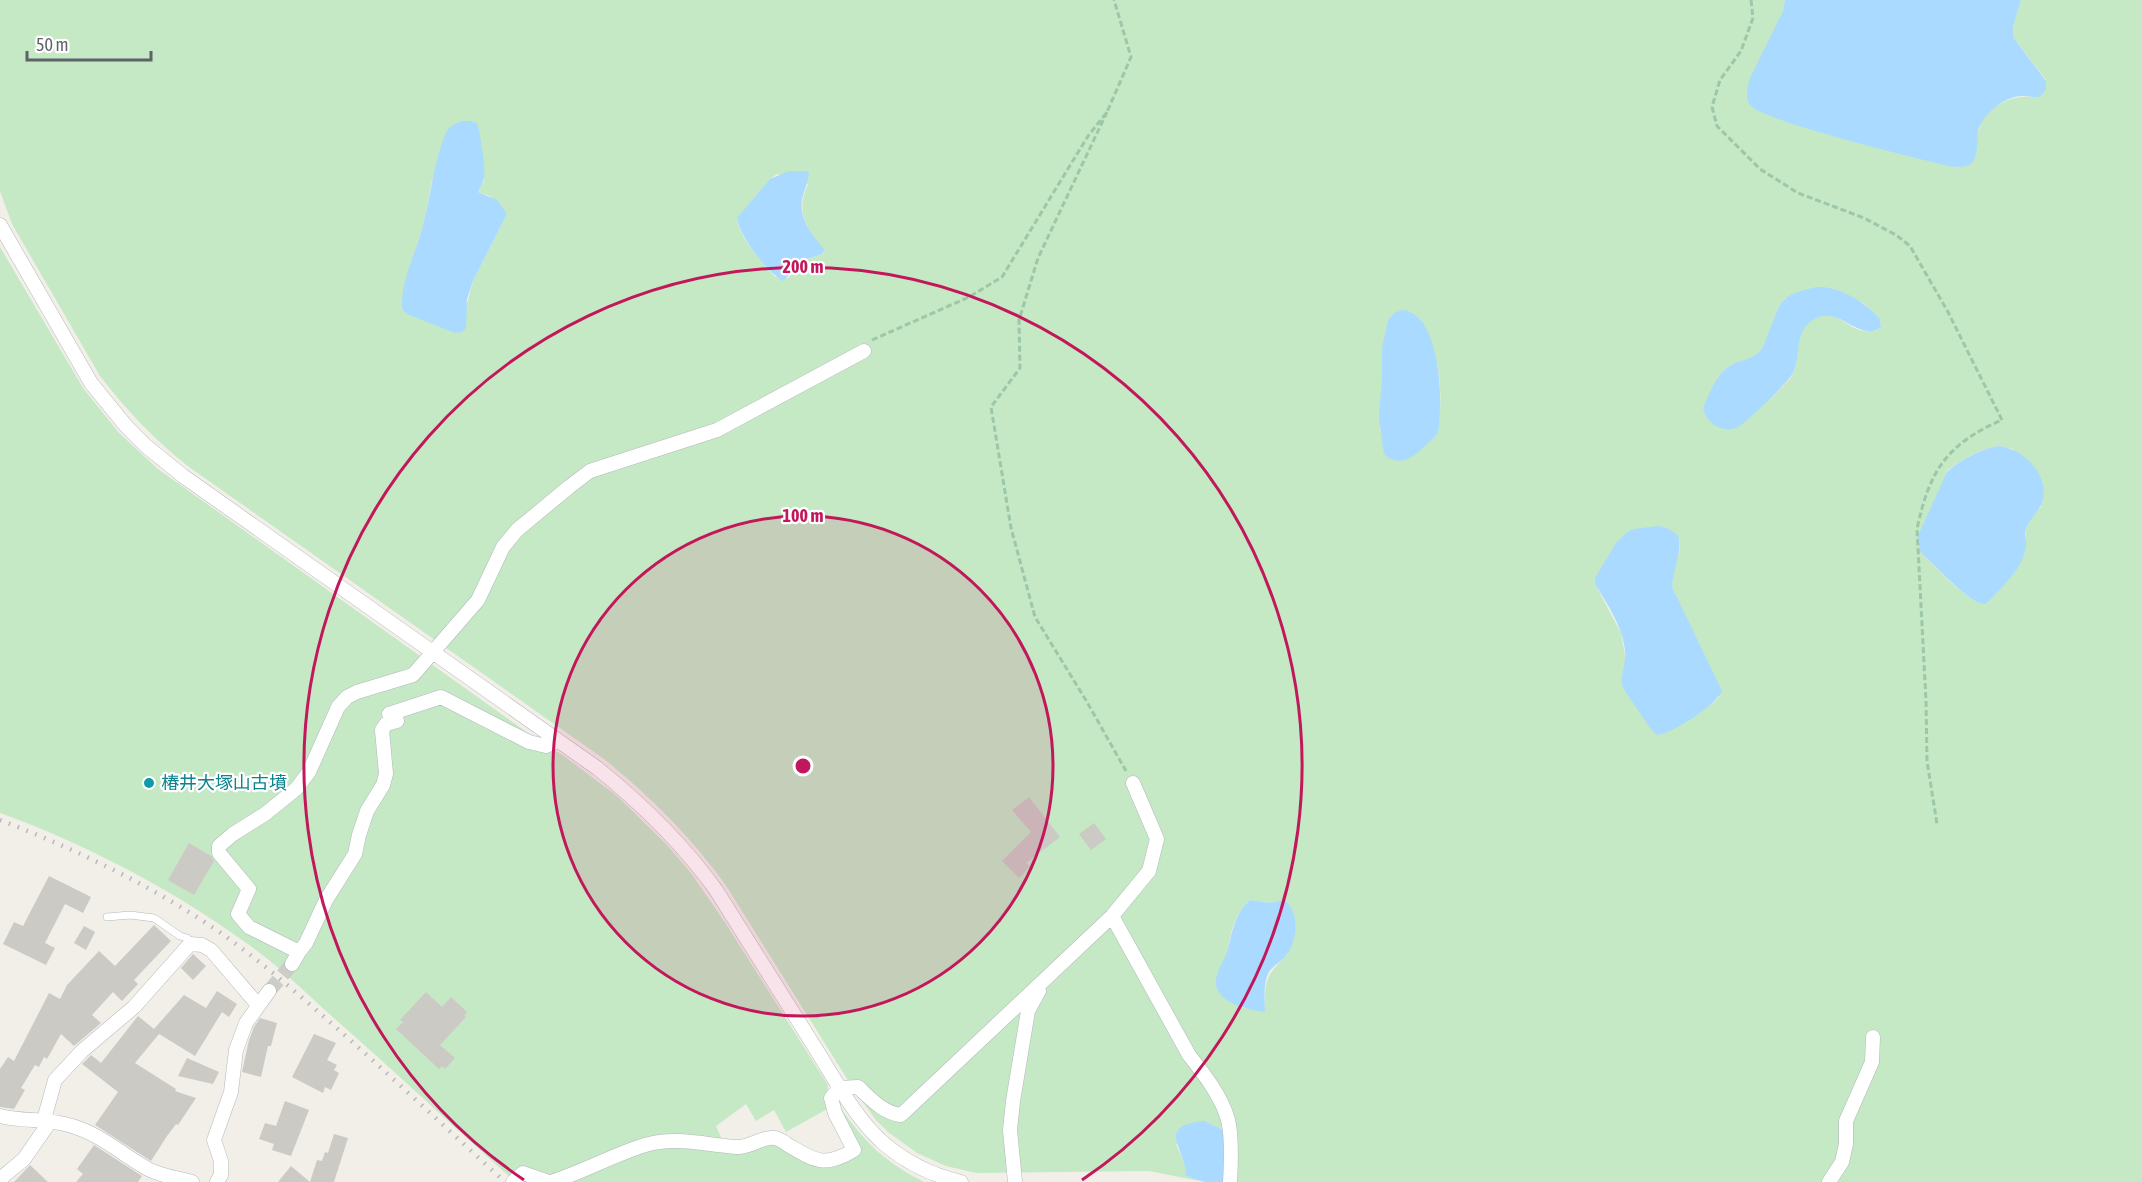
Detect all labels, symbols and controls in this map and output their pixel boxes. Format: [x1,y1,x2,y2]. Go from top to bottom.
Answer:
scale bar [27,24,152,62]
text: 50 m [36,34,68,55]
text: 200 m [783,256,823,277]
text: 100 m [783,505,823,526]
centre of rings [793,756,813,776]
place label: 椿井大塚山古墳 [161,772,287,793]
marker: 椿井大塚山古墳 [142,776,156,790]

